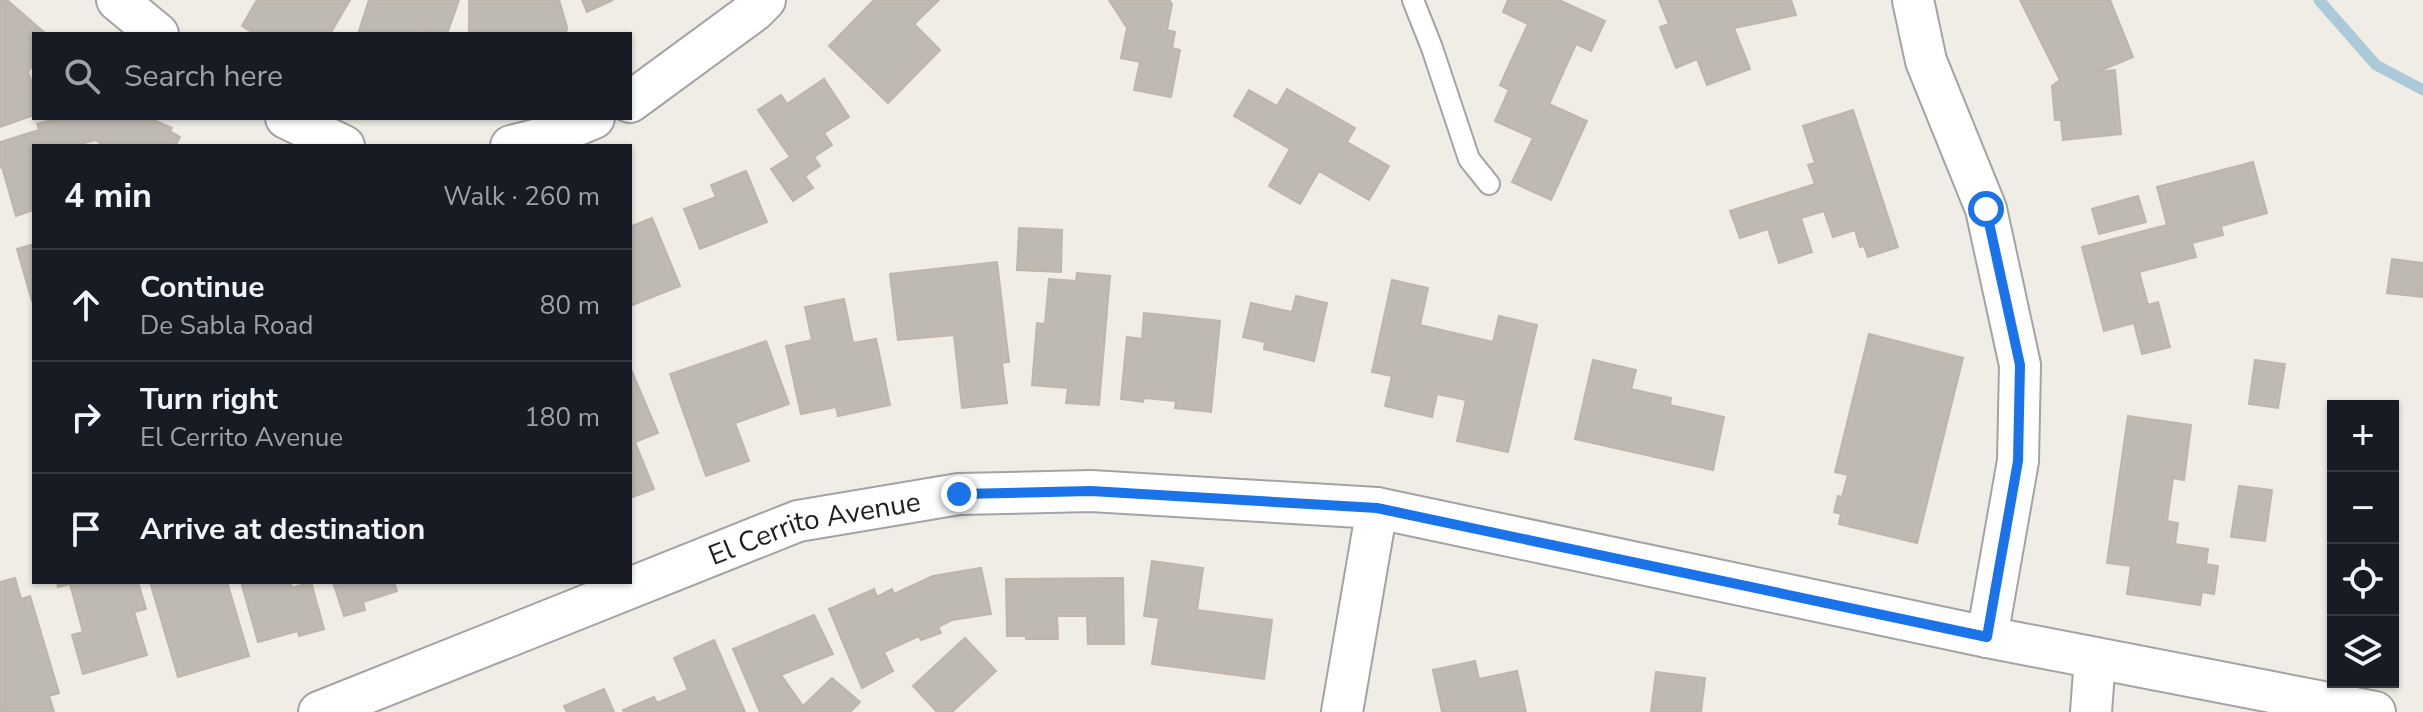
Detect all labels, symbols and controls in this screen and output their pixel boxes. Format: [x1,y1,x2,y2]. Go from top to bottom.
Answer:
search box [32,32,632,120]
icon: search [60,54,104,98]
text: Search here [124,56,283,97]
text: 4 min [64,173,152,219]
text: Walk · 260 m [443,179,600,214]
route start [1968,191,2004,227]
text: Continue [140,267,265,308]
icon: ahead [64,283,108,327]
text: 80 m [540,288,600,323]
text: De Sabla Road [140,308,313,343]
text: Turn right [140,379,278,420]
icon: right [64,395,108,439]
text: 180 m [524,400,600,435]
map controls [2327,400,2399,688]
button: + [2327,400,2399,472]
text: El Cerrito Avenue [140,420,343,455]
button: − [2327,472,2399,544]
route end [941,476,977,512]
street label: El Cerrito Avenue [703,483,923,575]
icon: arrive [64,507,108,551]
text: Arrive at destination [140,509,425,550]
button: locate [2327,544,2399,616]
button: layers [2327,616,2399,688]

